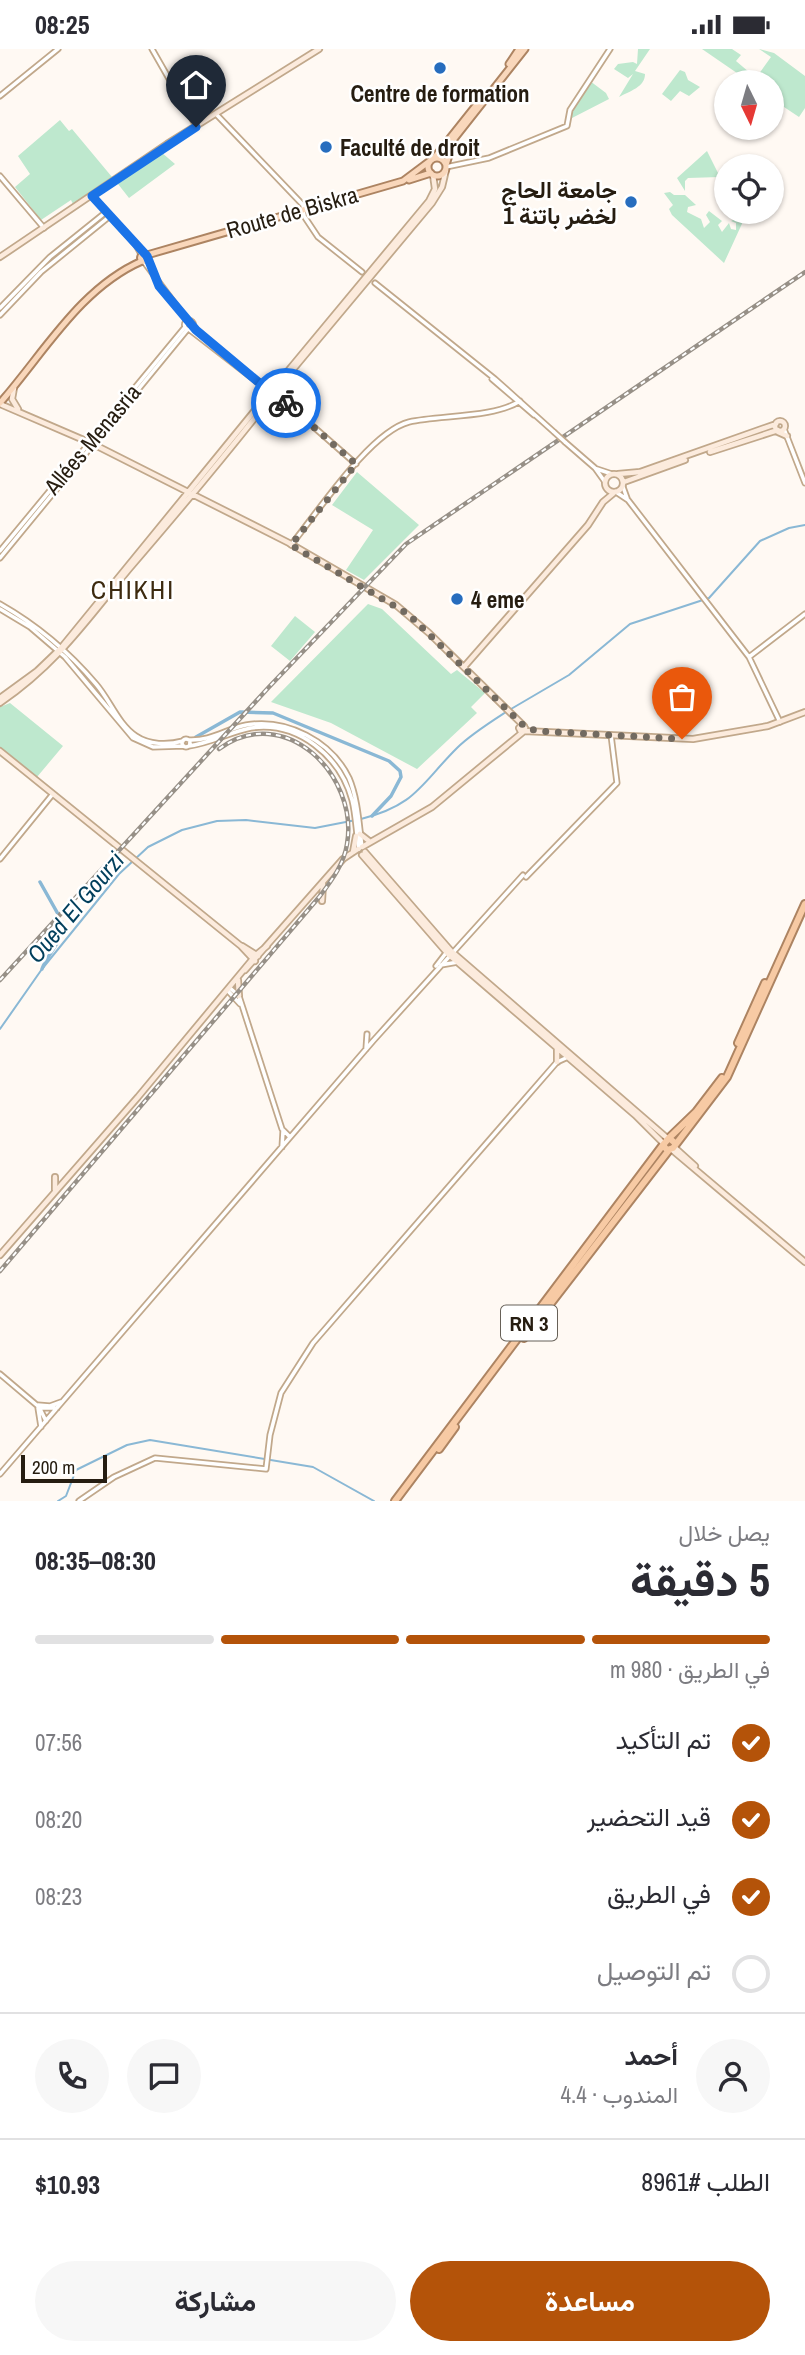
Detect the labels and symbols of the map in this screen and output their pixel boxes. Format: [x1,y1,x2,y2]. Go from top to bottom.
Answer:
pin [166,55,226,127]
marker: Centre de formation [432,60,448,76]
north arrow [714,70,784,140]
place label: Centre de formation [350,78,530,109]
place label: Faculté de droit [340,132,480,163]
marker: Faculté de droit [318,139,334,155]
place label: جامعة الحاج لخضر باتنة 1 [501,174,617,231]
street label: Route de Biskra [223,178,362,246]
marker: جامعة الحاج لخضر باتنة 1 [623,194,639,210]
courier [251,368,321,438]
street label: Allées Menasria [36,377,148,502]
district label: CHIKHI [91,572,175,607]
place label: 4 eme [471,584,524,615]
marker: 4 eme [449,591,465,607]
pin [652,667,712,739]
water label: Oued El Gourzi [19,844,131,969]
road number: RN 3 [501,1305,557,1341]
scale bar [21,1452,107,1484]

